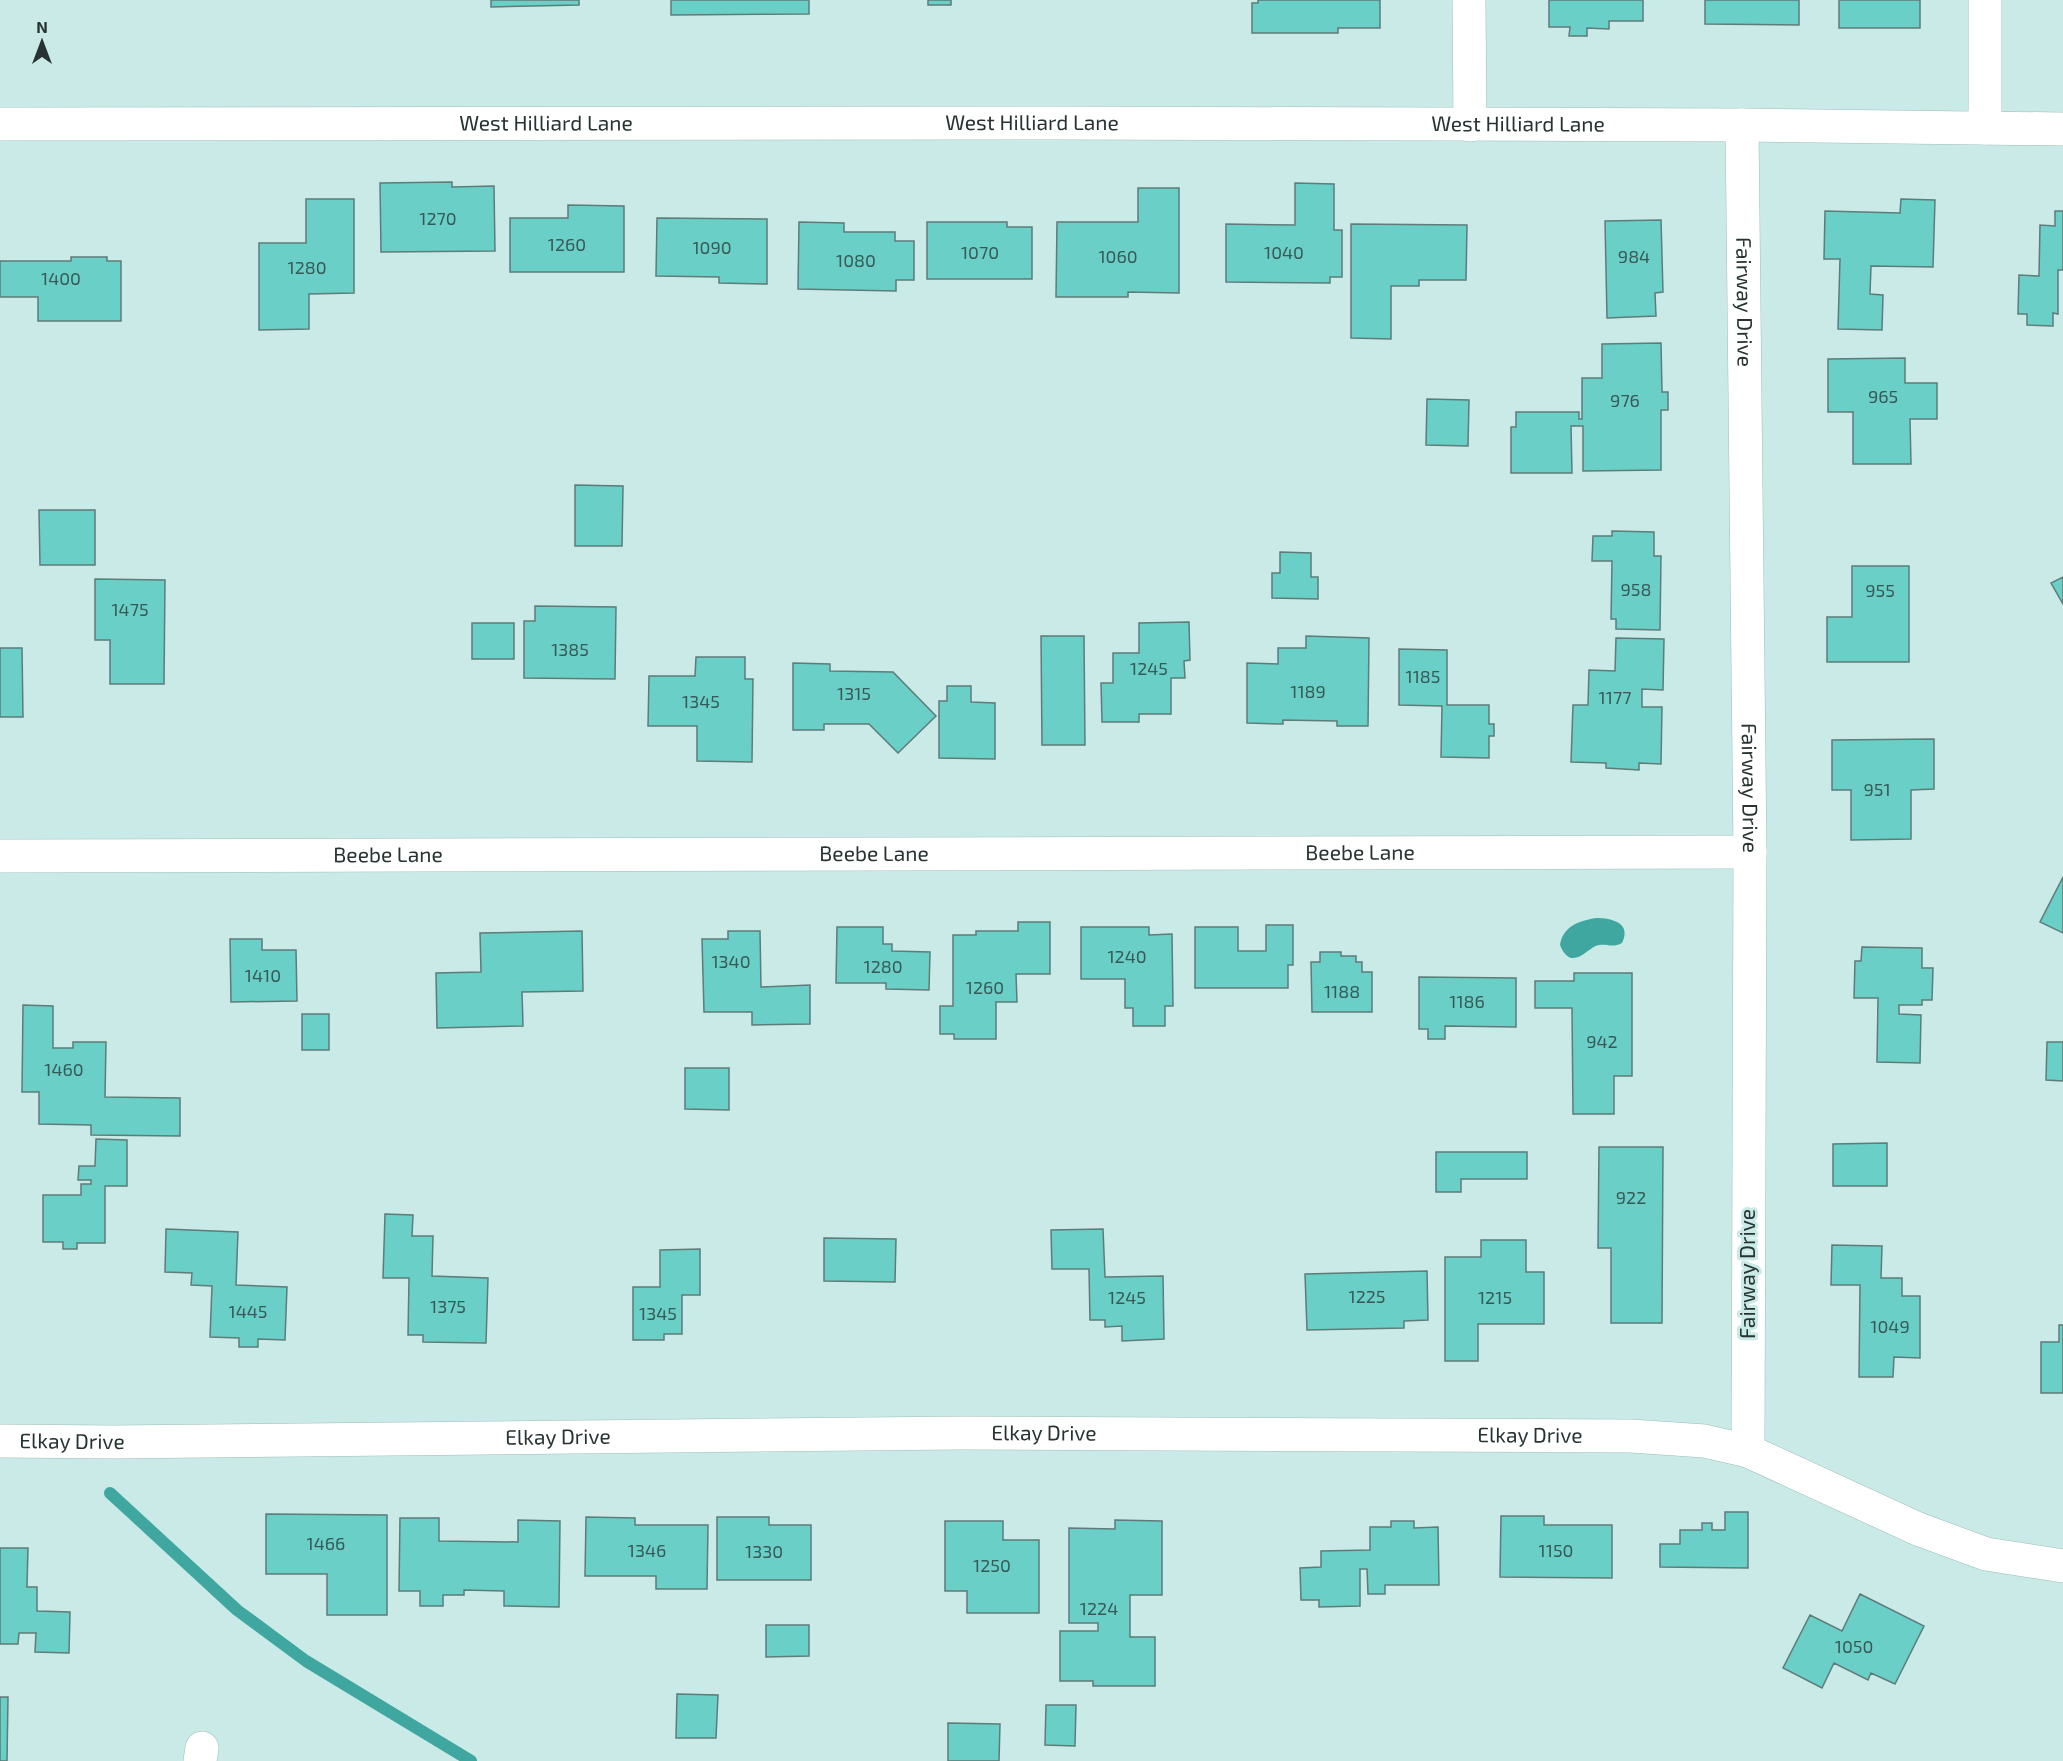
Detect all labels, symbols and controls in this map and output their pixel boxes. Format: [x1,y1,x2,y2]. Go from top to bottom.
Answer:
north arrow [12,12,72,72]
text: N [36,17,48,36]
street label: West Hilliard Lane [459,109,633,135]
street label: West Hilliard Lane [945,109,1119,134]
street label: West Hilliard Lane [1431,110,1605,136]
house number: 1270 [419,207,457,229]
house number: 1260 [548,233,586,255]
house number: 1090 [692,236,732,258]
street label: Fairway Drive [1732,237,1759,367]
house number: 1070 [961,241,999,263]
house number: 1040 [1264,241,1304,263]
house number: 1060 [1098,245,1138,267]
house number: 984 [1618,245,1650,267]
house number: 1080 [836,249,876,271]
house number: 1280 [287,256,327,278]
house number: 1400 [41,267,81,289]
house number: 965 [1868,385,1898,407]
house number: 976 [1610,389,1640,411]
house number: 958 [1621,578,1651,600]
house number: 955 [1865,579,1895,601]
house number: 1475 [111,598,149,620]
house number: 1385 [551,638,589,660]
house number: 1245 [1130,657,1168,679]
house number: 1185 [1406,665,1440,687]
house number: 1189 [1290,680,1326,702]
house number: 1315 [837,682,871,704]
house number: 1177 [1599,686,1631,708]
house number: 1345 [682,690,720,712]
street label: Fairway Drive [1738,723,1764,853]
house number: 951 [1863,778,1891,800]
street label: Beebe Lane [1305,839,1415,864]
street label: Beebe Lane [819,840,929,865]
street label: Beebe Lane [333,841,443,866]
house number: 1240 [1107,945,1147,967]
house number: 1340 [711,950,751,972]
house number: 1280 [863,955,903,977]
house number: 1410 [245,964,281,986]
house number: 1260 [966,976,1004,998]
house number: 1188 [1324,980,1360,1002]
house number: 1186 [1449,990,1485,1012]
house number: 942 [1586,1030,1618,1052]
house number: 1460 [44,1058,84,1080]
house number: 922 [1616,1186,1646,1208]
street label: Fairway Drive [1734,1209,1759,1339]
house number: 1225 [1348,1285,1386,1307]
house number: 1245 [1108,1286,1146,1308]
house number: 1215 [1478,1286,1512,1308]
house number: 1375 [430,1295,466,1317]
house number: 1445 [229,1300,267,1322]
house number: 1345 [639,1302,677,1324]
house number: 1049 [1870,1315,1910,1337]
street label: Elkay Drive [991,1419,1097,1445]
street label: Elkay Drive [1477,1421,1583,1447]
street label: Elkay Drive [505,1423,611,1449]
street label: Elkay Drive [19,1427,125,1453]
house number: 1466 [307,1532,345,1554]
house number: 1346 [628,1539,666,1561]
house number: 1150 [1539,1539,1573,1561]
house number: 1330 [745,1540,783,1562]
house number: 1250 [973,1554,1011,1576]
house number: 1224 [1080,1597,1118,1619]
house number: 1050 [1835,1635,1873,1657]

